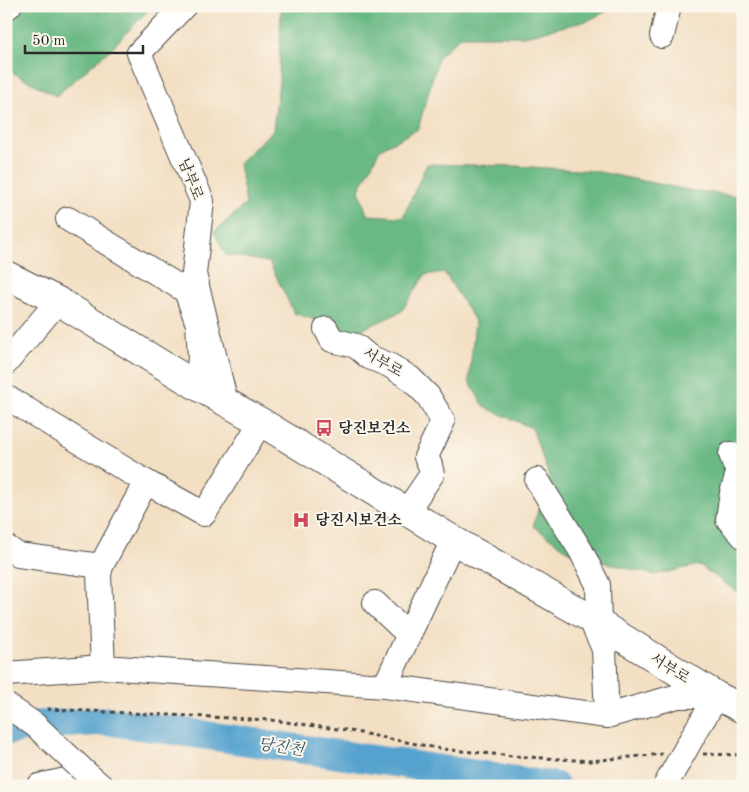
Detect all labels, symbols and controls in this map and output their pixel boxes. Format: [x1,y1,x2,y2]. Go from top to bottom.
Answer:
scale bar [25,22,142,54]
text: 50 m [32,34,66,49]
street label: 남부로 [175,156,206,203]
street label: 서부로 [360,344,406,381]
bus stop icon: 당진보건소 [314,418,334,438]
place label: 당진보건소 [338,419,411,437]
hospital icon: 당진시보건소 [291,510,311,530]
place label: 당진시보건소 [315,511,402,529]
street label: 서부로 [647,650,693,687]
water label: 당진천 [257,735,307,759]

